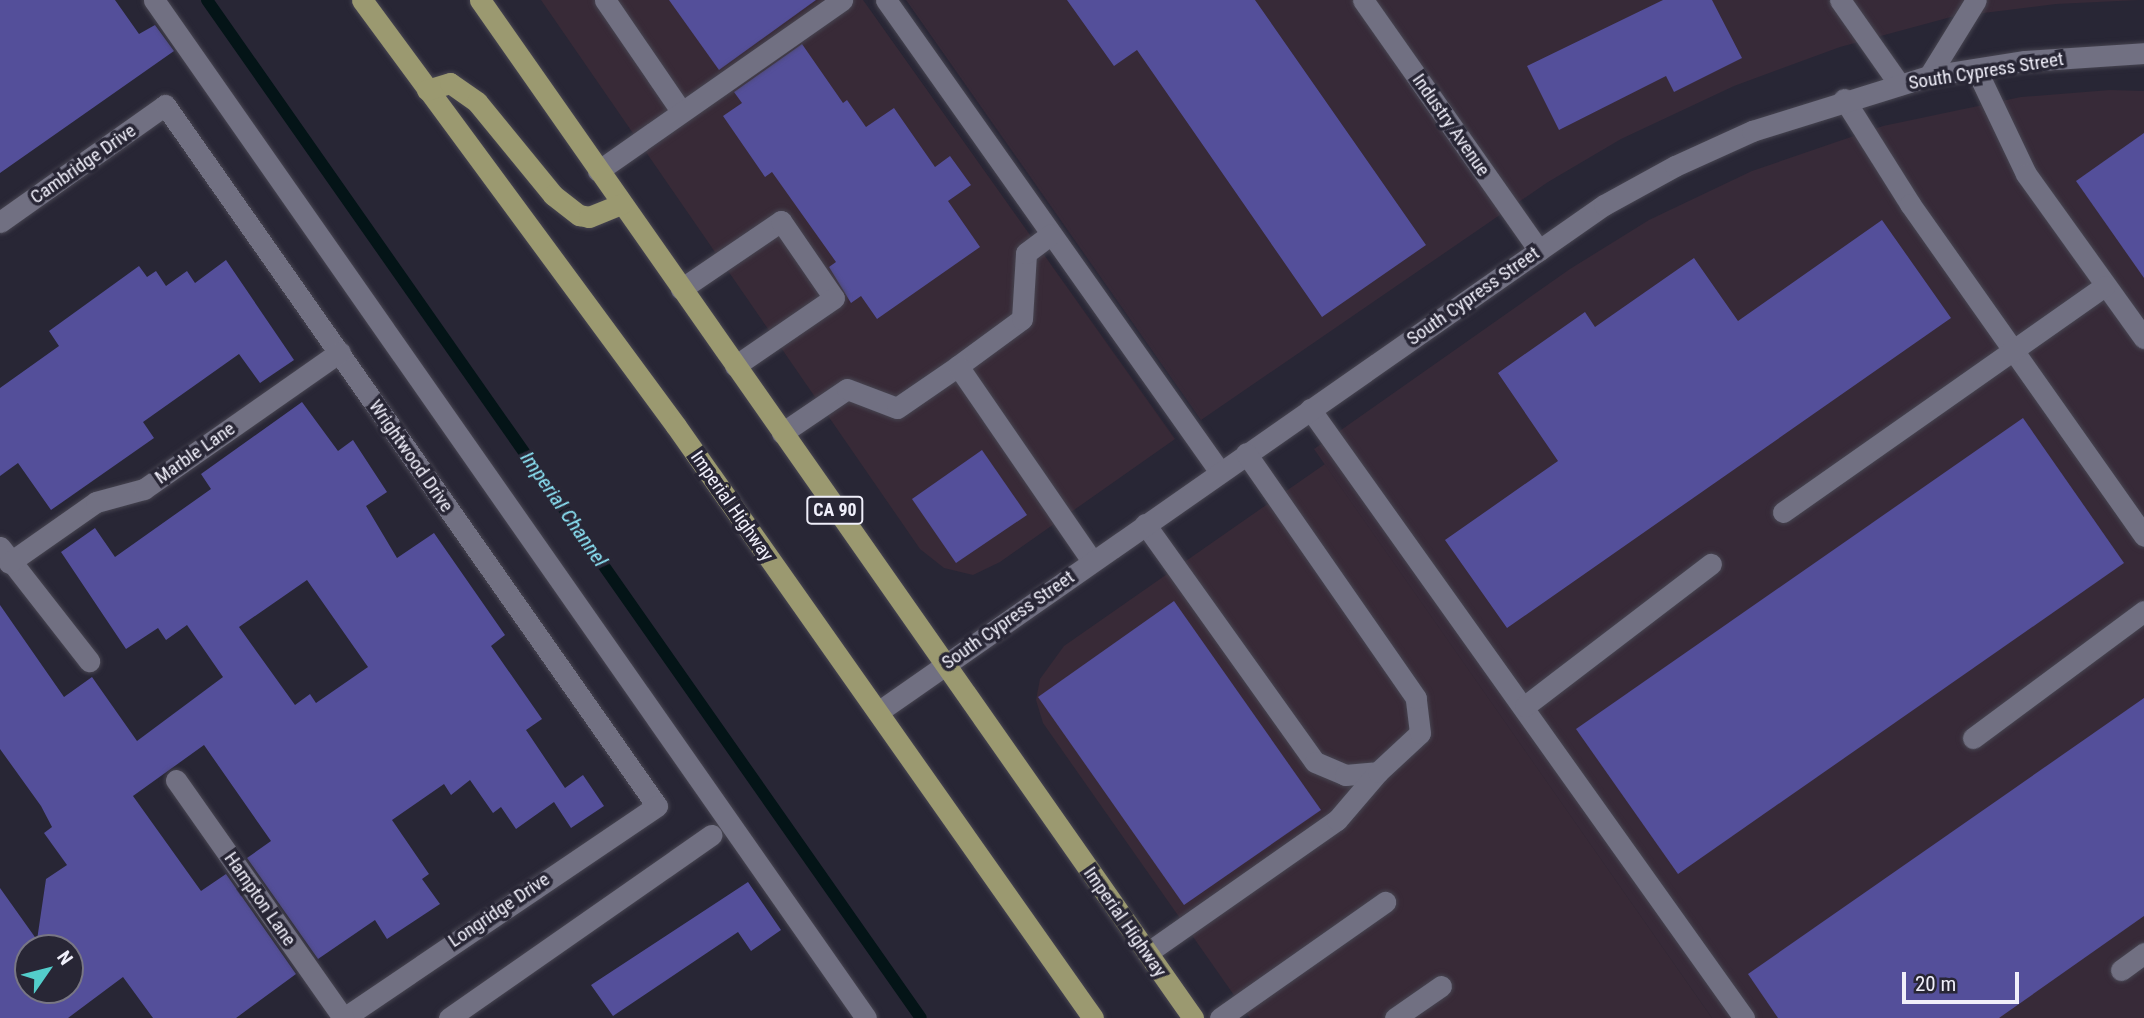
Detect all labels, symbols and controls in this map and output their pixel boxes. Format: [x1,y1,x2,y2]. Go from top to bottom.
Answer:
street label: South Cypress Street [1907,47,2065,95]
street label: Industry Avenue [1407,69,1495,181]
street label: Cambridge Drive [26,119,140,209]
street label: South Cypress Street [1402,242,1544,350]
street label: Wrightwood Drive [364,396,458,516]
street label: Marble Lane [151,417,239,489]
water label: Imperial Channel [515,446,613,572]
street label: Imperial Highway [686,447,778,565]
road number: CA 90 [805,496,865,524]
street label: South Cypress Street [937,566,1079,674]
street label: Hampton Lane [219,848,301,950]
street label: Imperial Highway [1079,863,1171,981]
street label: Longridge Drive [444,868,554,952]
north arrow [14,934,84,1004]
text: N [52,946,78,969]
scale bar [1906,958,2023,1002]
text: 20 m [1915,972,1956,996]

